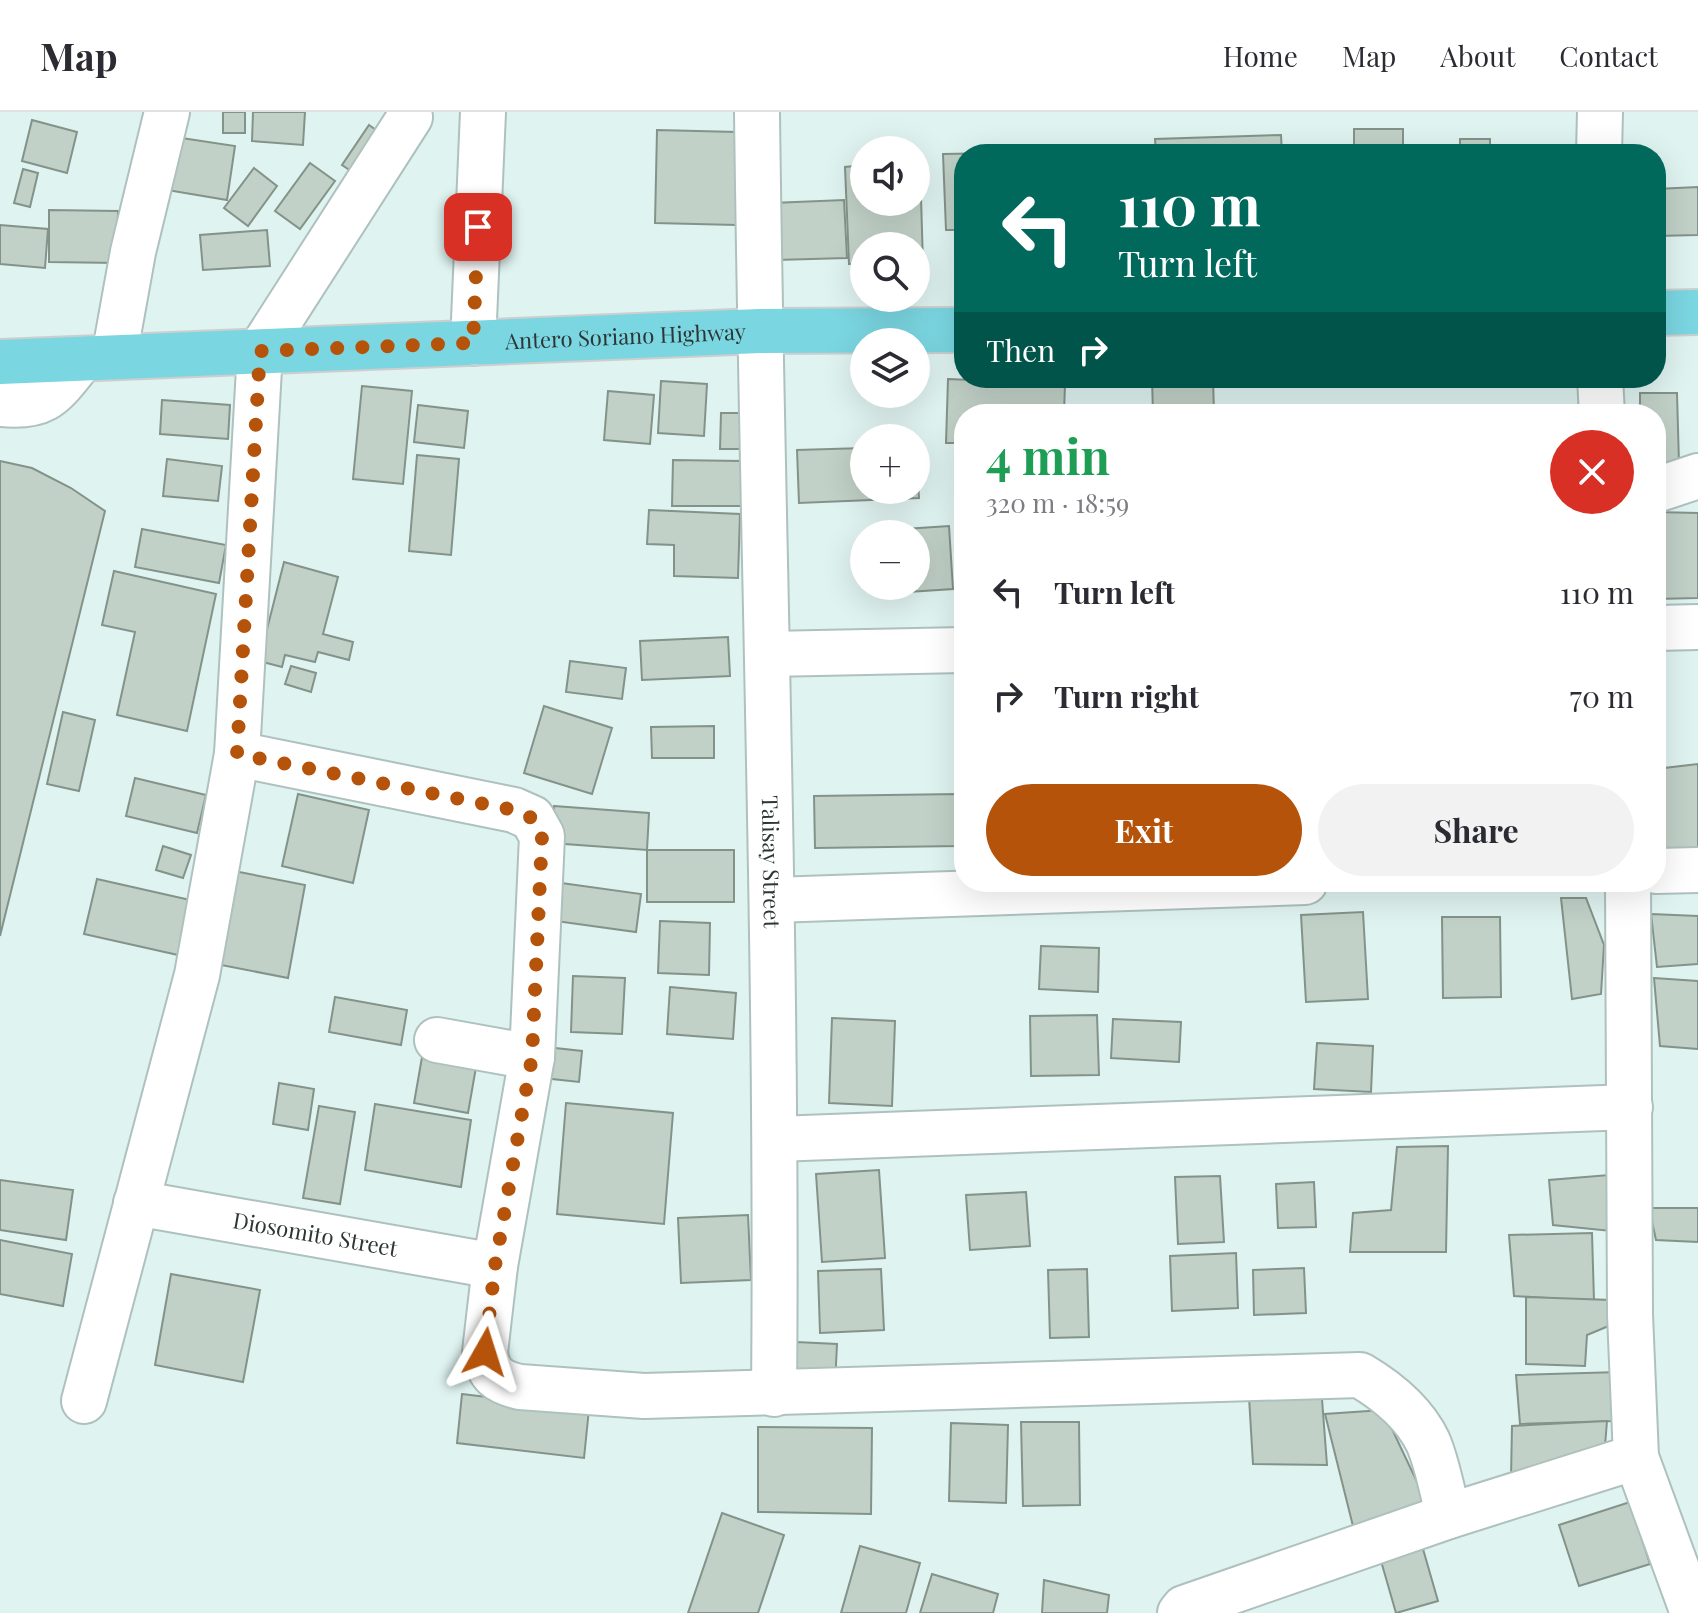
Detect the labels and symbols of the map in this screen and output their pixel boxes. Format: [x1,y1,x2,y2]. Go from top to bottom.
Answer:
pin [444,193,512,261]
street label: Antero Soriano Highway [503,316,746,355]
street label: Talisay Street [756,795,788,930]
street label: Diosomito Street [231,1204,401,1263]
position arrow [443,1310,527,1394]

